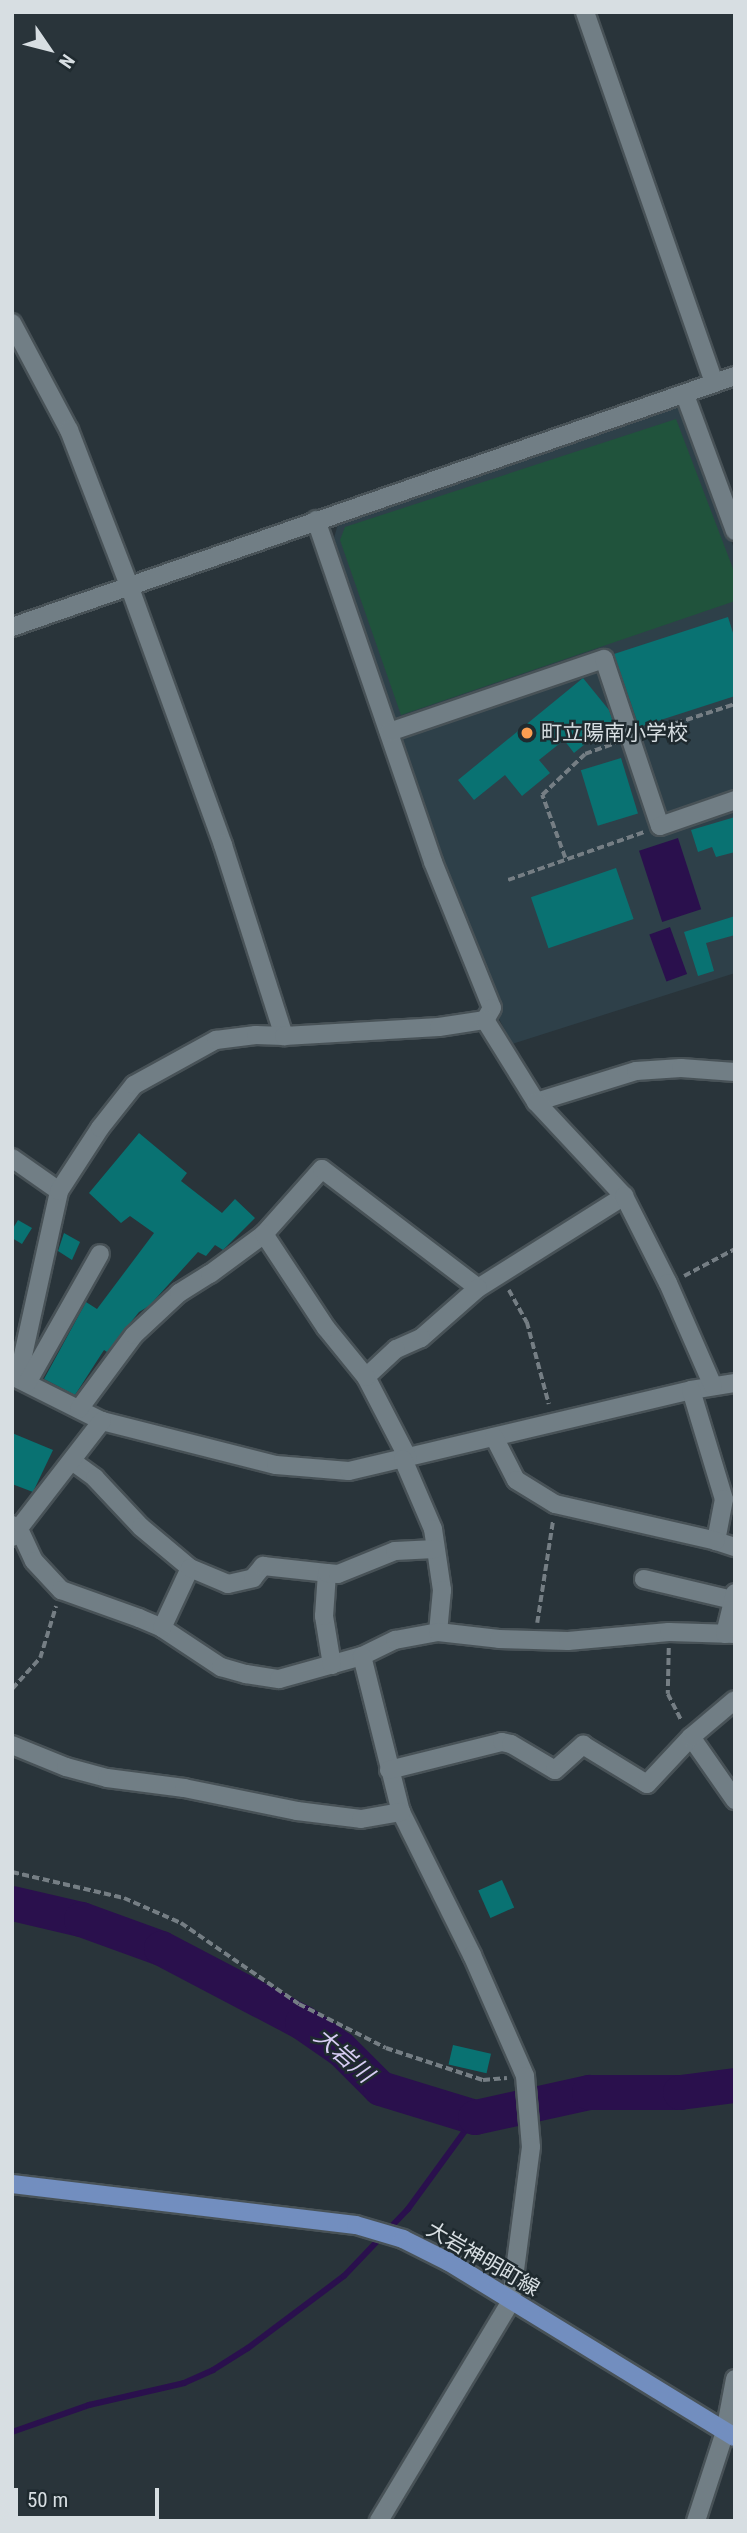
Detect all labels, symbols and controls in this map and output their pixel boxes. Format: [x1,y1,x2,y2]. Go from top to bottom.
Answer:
north arrow [14,14,84,84]
text: N [54,50,79,73]
place label: 町立陽南小学校 [541,720,688,746]
marker: 町立陽南小学校 [519,725,535,741]
water label: 大岩川 [308,2023,378,2089]
street label: 大岩神明町線 [422,2217,544,2301]
scale bar [18,2474,163,2518]
text: 50 m [27,2488,68,2512]

